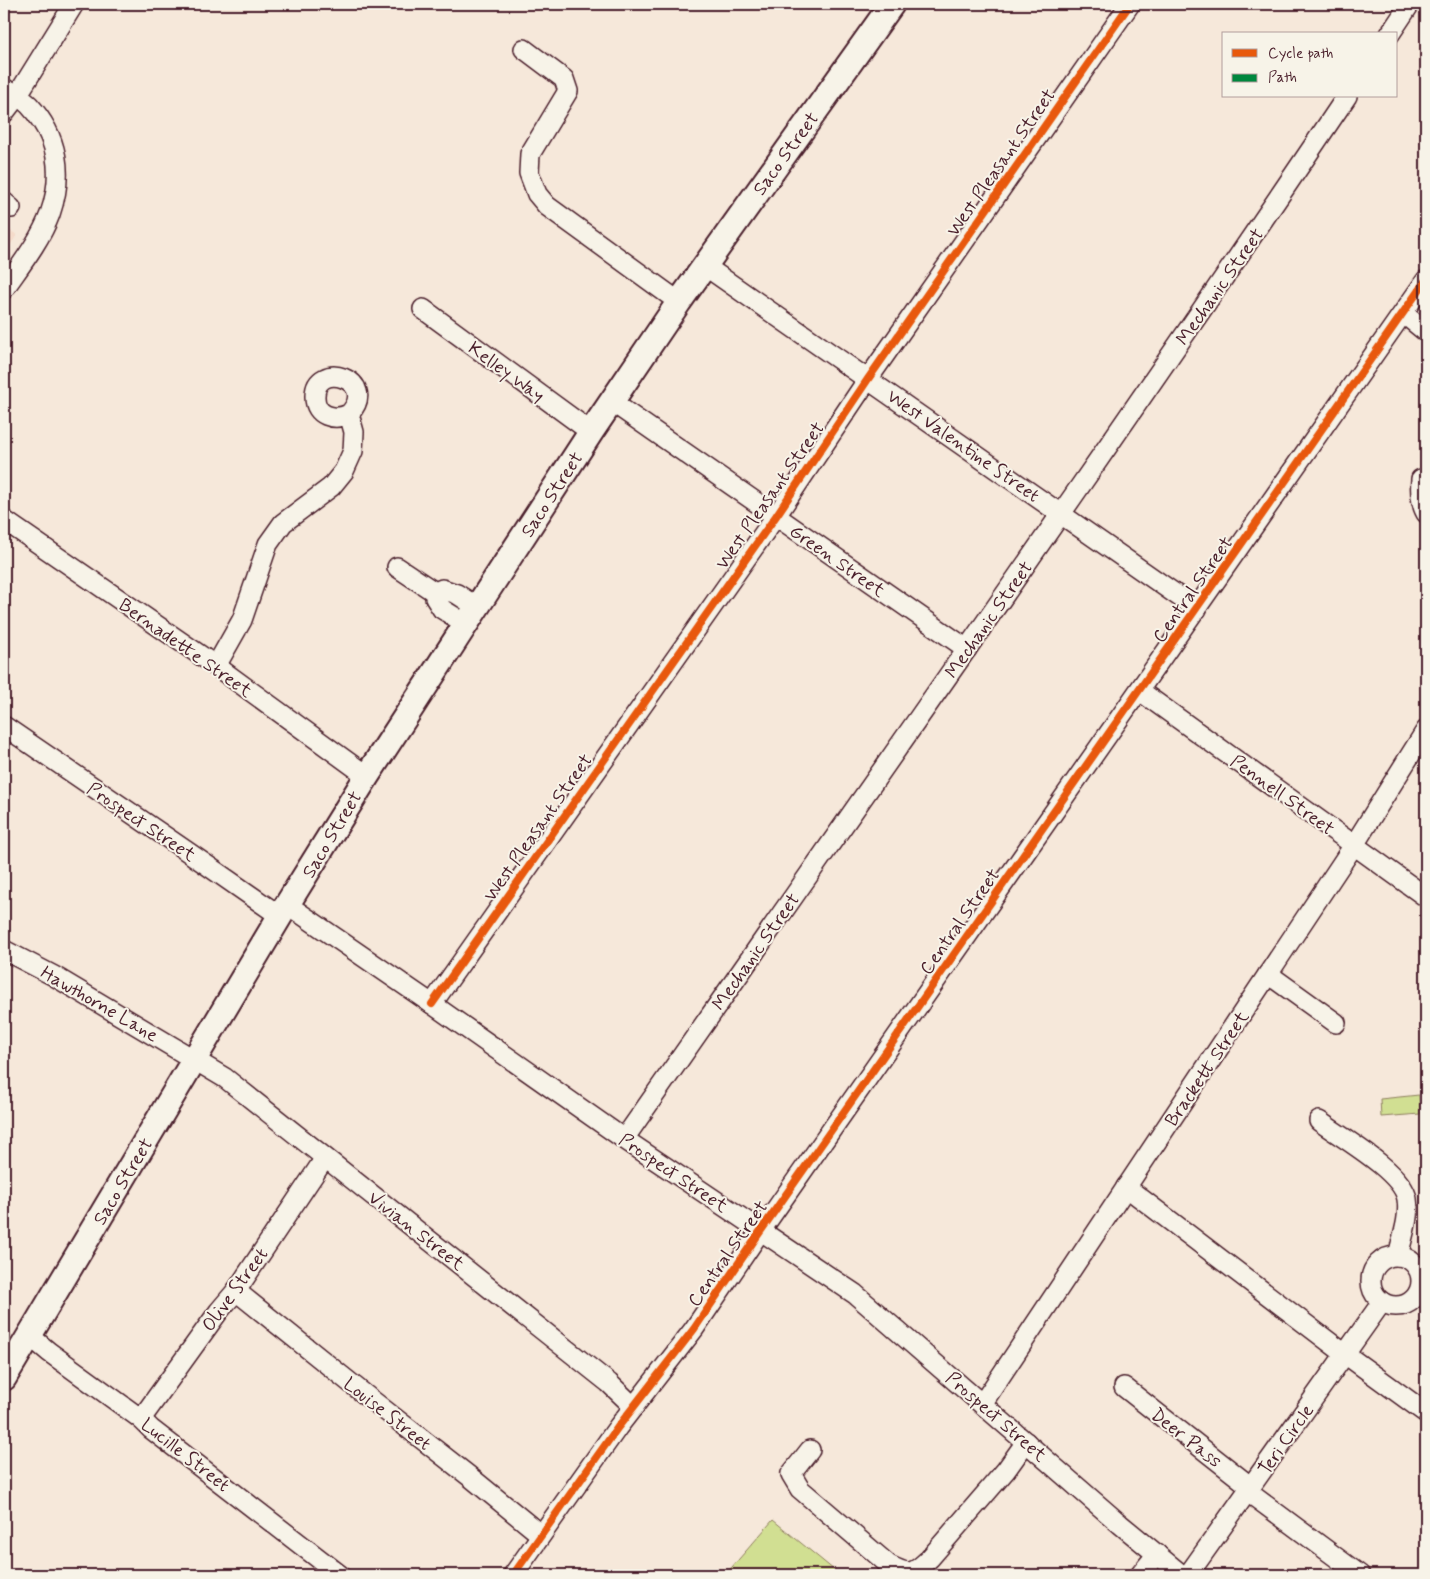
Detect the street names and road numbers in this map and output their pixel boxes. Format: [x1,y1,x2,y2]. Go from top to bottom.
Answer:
street label: West Pleasant Street [941,84,1062,242]
street label: Saco Street [748,107,825,201]
street label: Mechanic Street [1171,223,1270,350]
street label: Kelley Way [462,336,549,409]
street label: West Valentine Street [882,384,1045,508]
street label: West Pleasant Street [710,417,831,575]
street label: Saco Street [515,447,589,542]
street label: Green Street [784,519,890,603]
street label: Central Street [1147,532,1239,648]
street label: Mechanic Street [940,556,1039,683]
street label: Bernadette Street [113,593,257,704]
street label: West Pleasant Street [478,749,599,907]
street label: Pennell Street [1225,749,1339,841]
street label: Prospect Street [82,777,200,868]
street label: Saco Street [297,787,368,883]
street label: Central Street [914,864,1006,980]
street label: Mechanic Street [707,888,806,1015]
street label: Hawthorne Lane [36,960,163,1048]
street label: Brackett Street [1159,1006,1255,1132]
street label: Prospect Street [614,1128,732,1219]
street label: Saco Street [88,1134,159,1230]
street label: Vivian Street [363,1186,469,1277]
street label: Central Street [682,1196,774,1312]
street label: Olive Street [196,1243,274,1337]
street label: Prospect Street [940,1366,1052,1468]
street label: Louise Street [338,1372,436,1456]
street label: Teri Circle [1253,1399,1320,1480]
street label: Deer Pass [1145,1403,1227,1474]
street label: Lucille Street [135,1413,235,1498]

